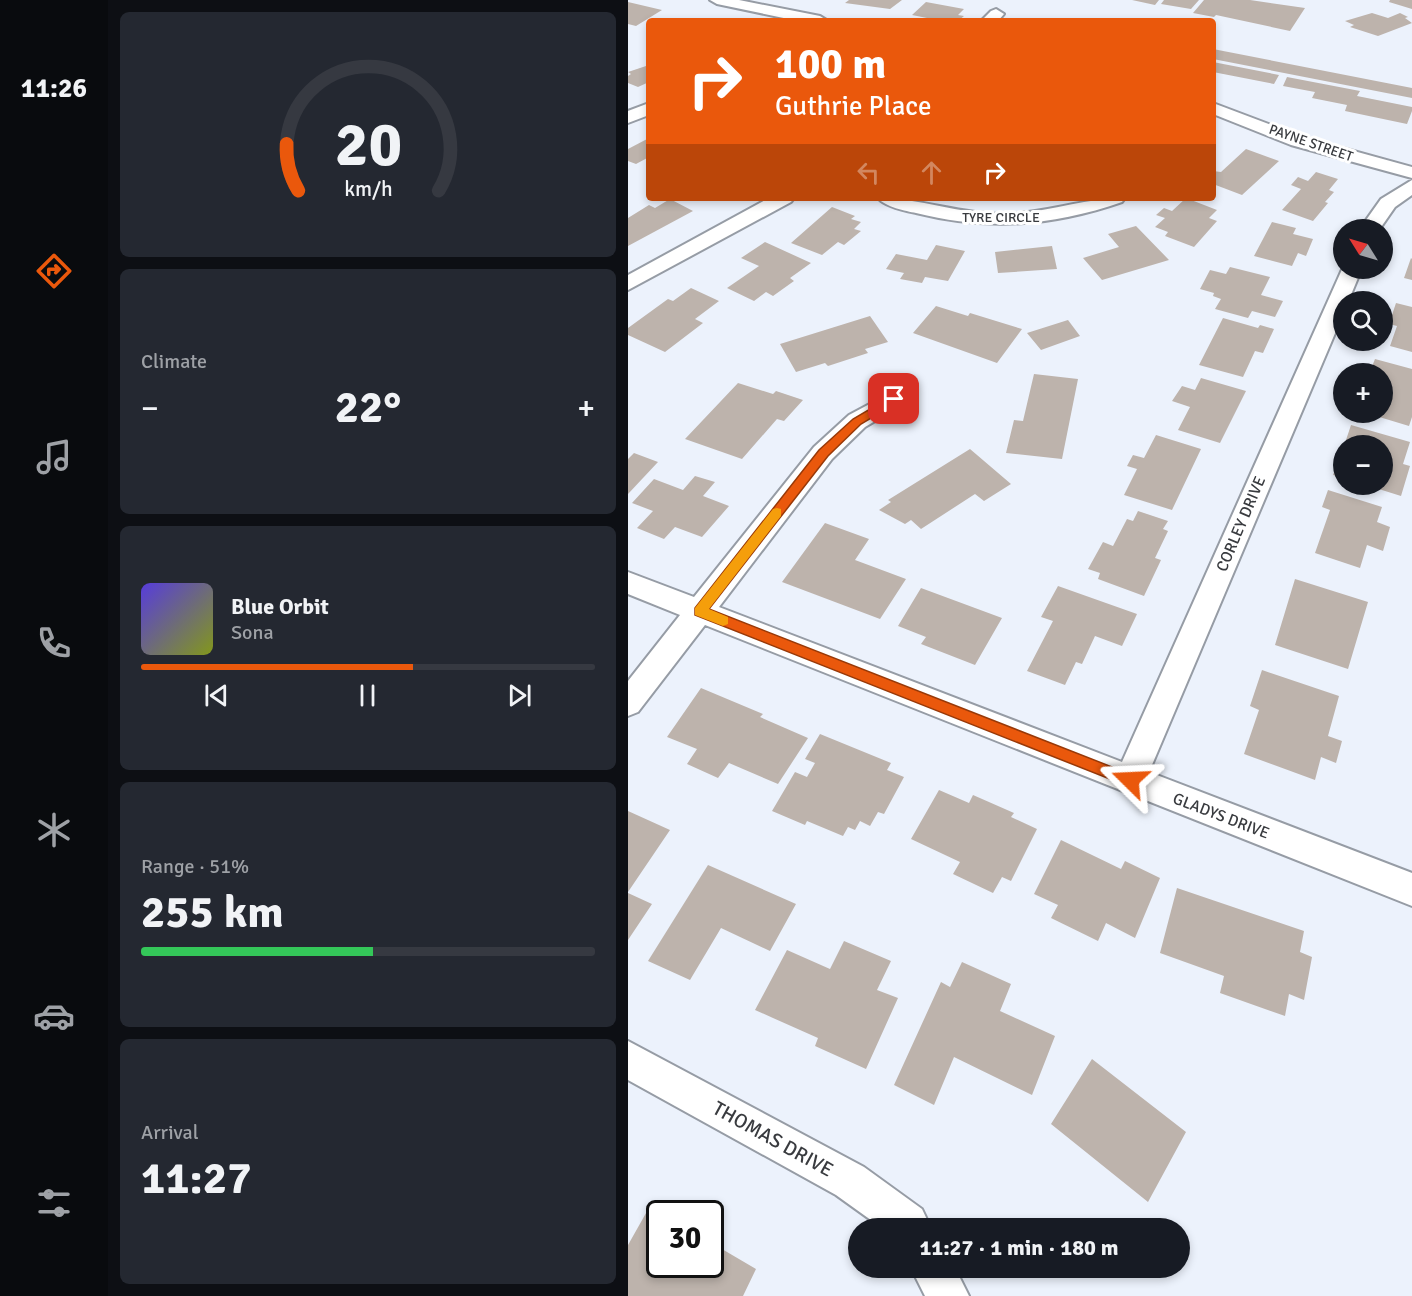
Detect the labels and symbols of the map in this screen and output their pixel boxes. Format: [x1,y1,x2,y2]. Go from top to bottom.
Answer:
street label: PAYNE STREET [1267,121,1355,165]
street label: TYRE CIRCLE [962,209,1040,226]
north arrow [1333,219,1393,279]
pin [868,373,919,424]
street label: CORLEY DRIVE [1212,473,1270,575]
position arrow [1098,748,1162,812]
street label: GLADYS DRIVE [1170,788,1272,844]
street label: THOMAS DRIVE [708,1096,838,1182]
speed limit sign: 30 [646,1200,724,1278]

